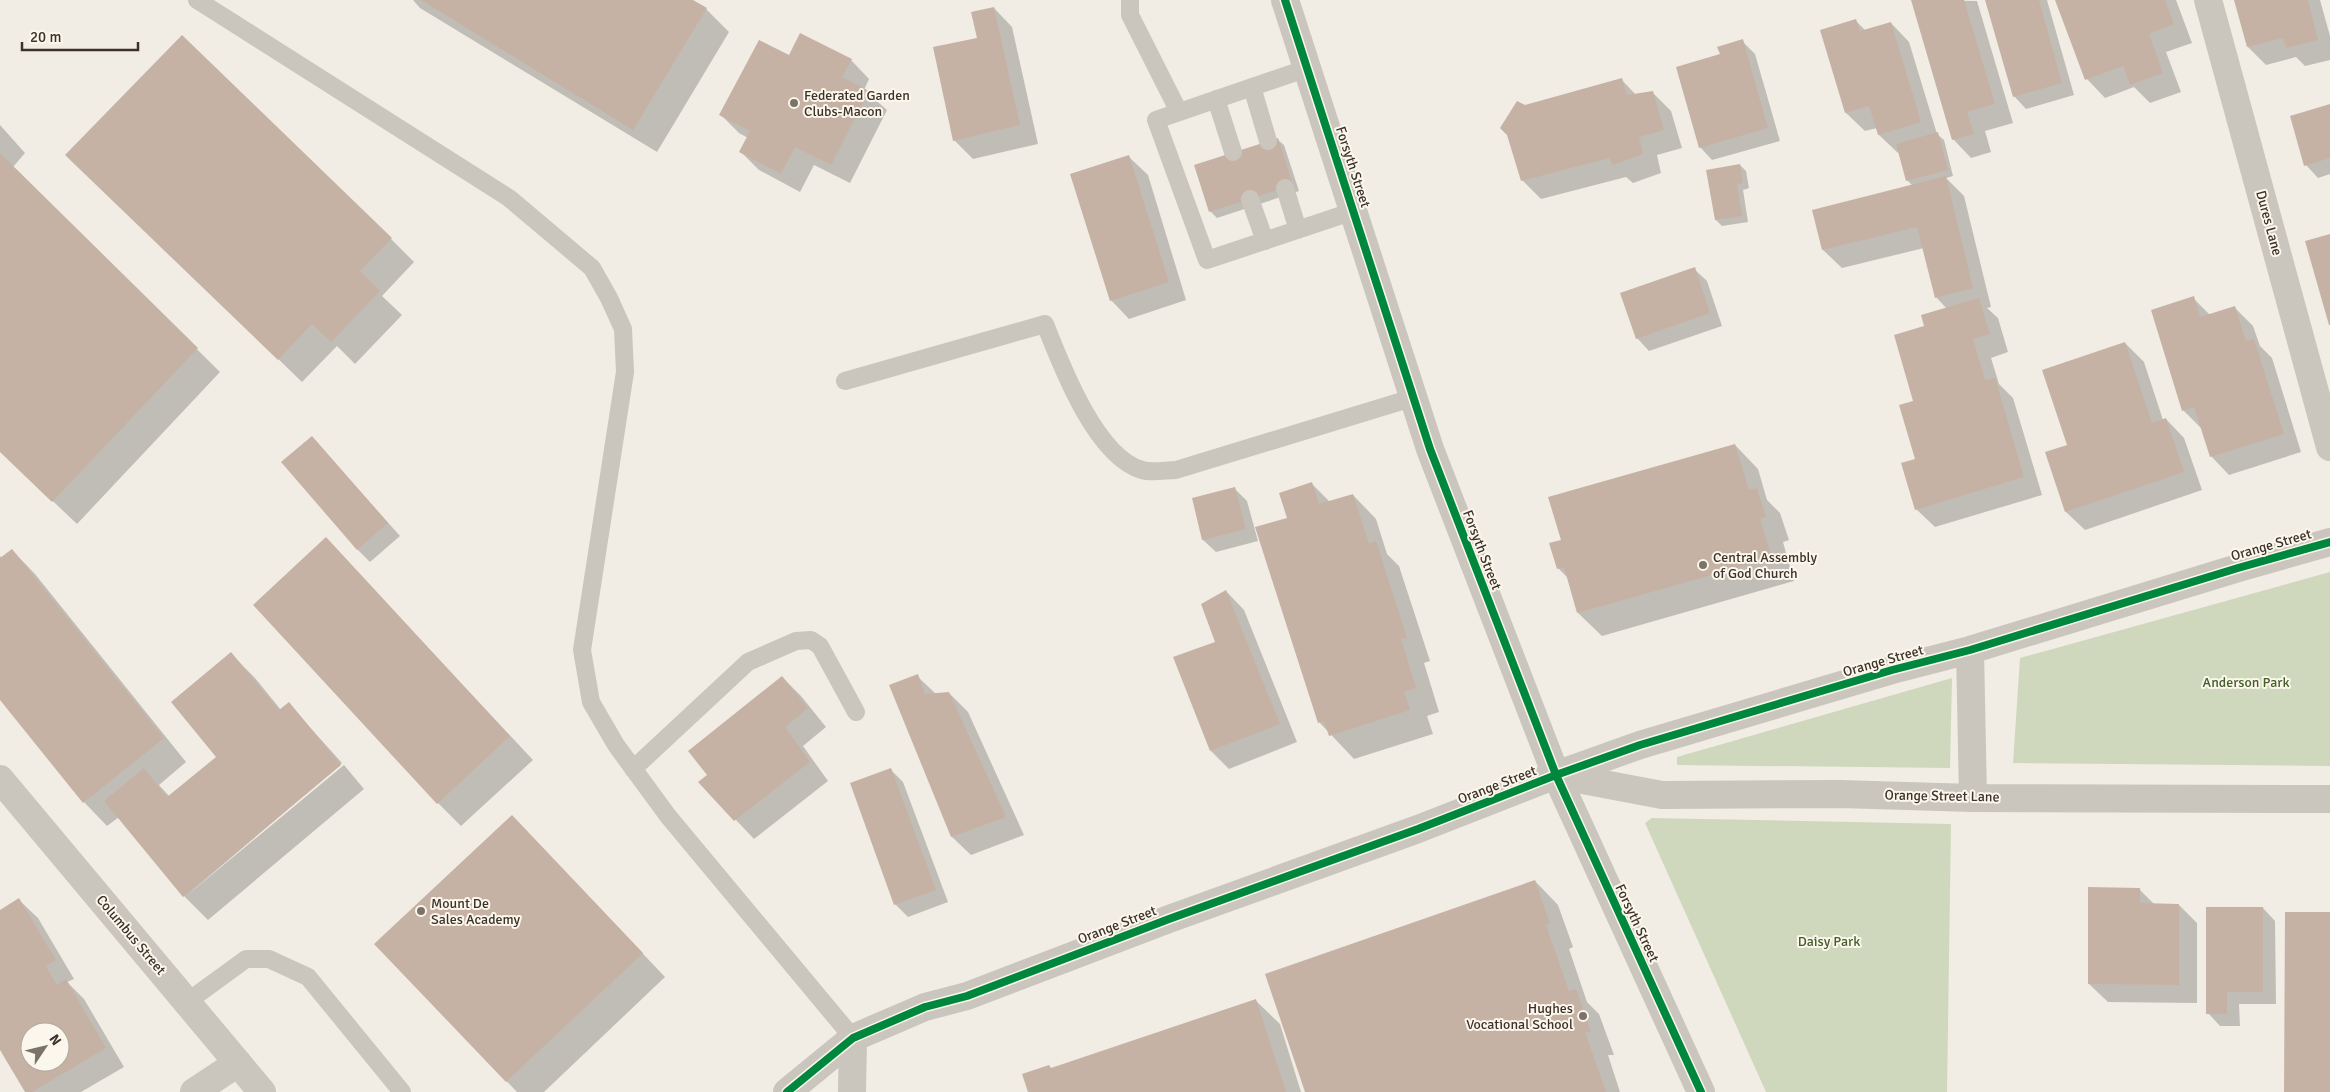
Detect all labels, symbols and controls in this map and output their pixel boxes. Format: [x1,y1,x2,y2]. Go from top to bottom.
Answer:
scale bar [22,20,139,52]
text: 20 m [30,28,61,46]
place label: Federated Garden Clubs-Macon [804,87,910,120]
marker: Federated Garden Clubs-Macon [788,97,800,109]
street label: Forsyth Street [1332,124,1374,210]
street label: Dures Lane [2252,189,2286,257]
street label: Forsyth Street [1459,508,1505,592]
street label: Orange Street [2229,525,2313,565]
place label: Central Assembly of God Church [1713,549,1818,582]
marker: Central Assembly of God Church [1697,559,1709,571]
street label: Orange Street [1841,641,1925,681]
park label: Anderson Park [2203,674,2289,691]
street label: Orange Street [1455,762,1539,808]
street label: Orange Street Lane [1884,786,2000,806]
street label: Forsyth Street [1611,881,1663,965]
street label: Columbus Street [93,892,169,979]
place label: Mount De Sales Academy [431,895,520,928]
street label: Orange Street [1075,902,1159,948]
marker: Mount De Sales Academy [415,905,427,917]
park label: Daisy Park [1798,933,1860,950]
place label: Hughes Vocational School [1466,1000,1573,1033]
marker: Hughes Vocational School [1577,1010,1589,1022]
north arrow [20,1022,70,1072]
text: N [45,1031,65,1049]

